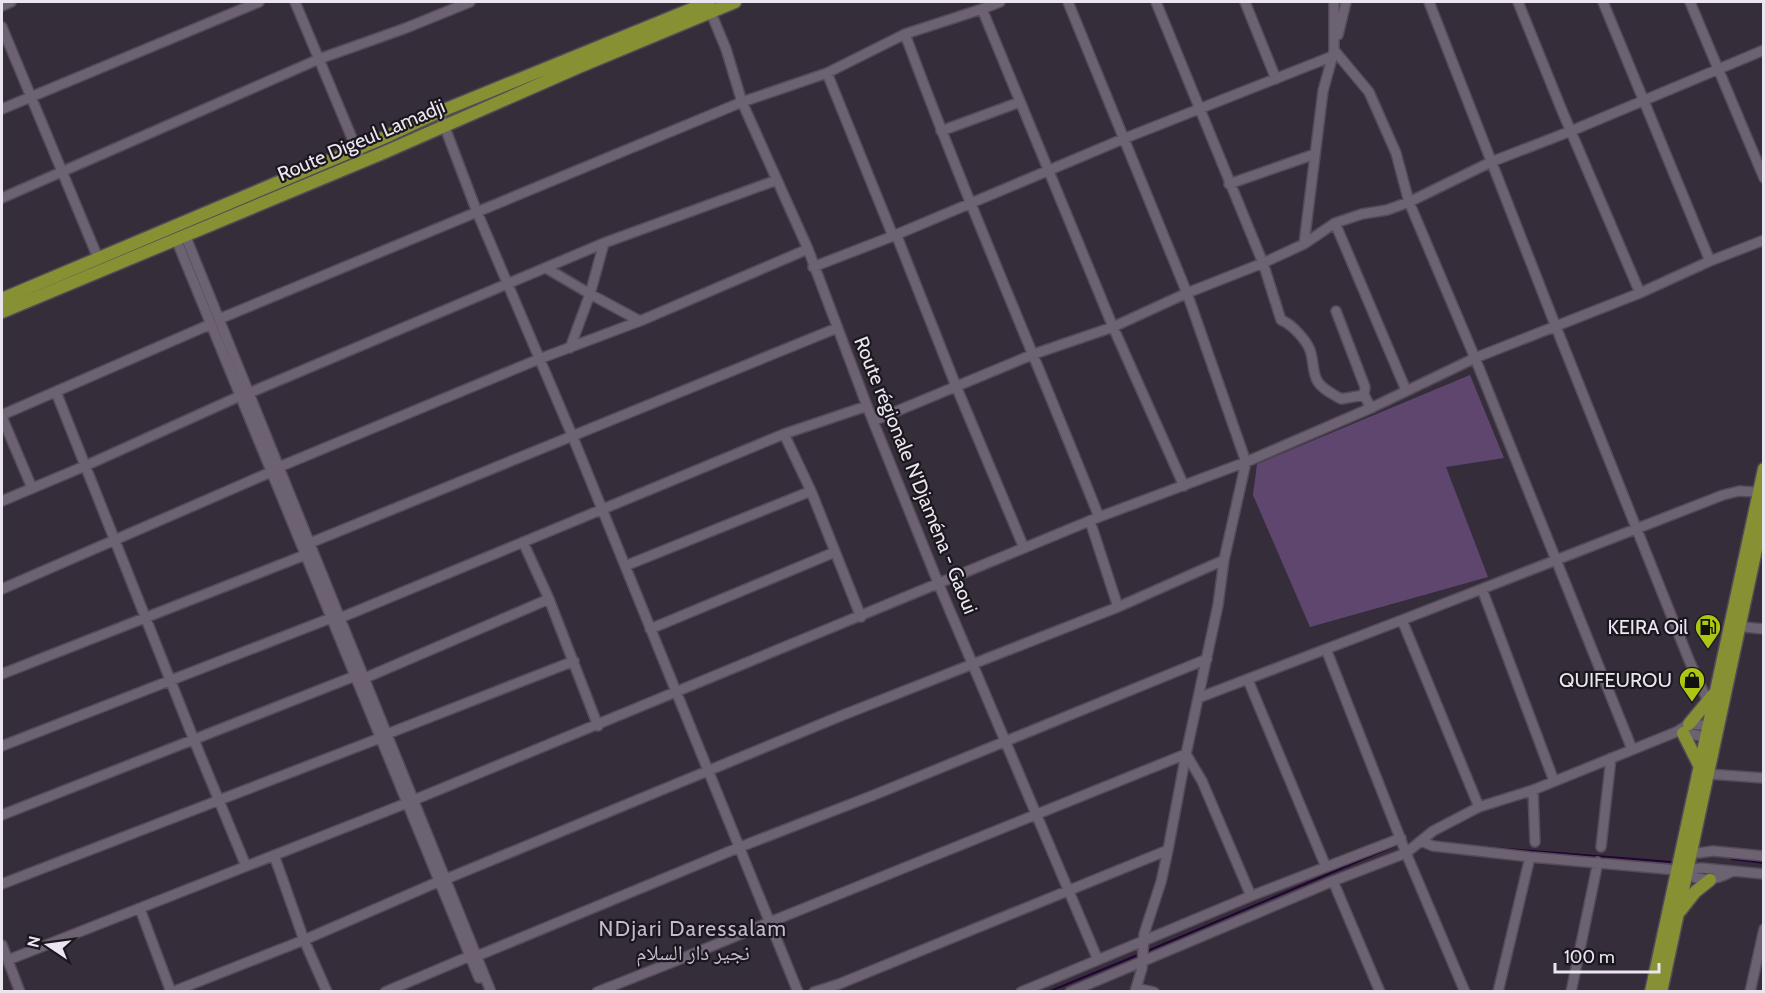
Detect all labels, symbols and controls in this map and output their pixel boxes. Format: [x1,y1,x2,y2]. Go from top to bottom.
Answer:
street label: Route Digeul Lamadji [274,94,448,186]
street label: Route régionale N'Djaména - Gaoui [849,333,983,617]
fuel station icon: KEIRA Oil [1693,612,1723,650]
place label: KEIRA Oil [1607,615,1688,639]
shop icon: QUIFEUROU [1677,665,1707,703]
place label: QUIFEUROU [1559,668,1672,692]
north arrow [18,915,78,975]
district label: NDjari Daressalam نجير دار السلام [599,916,787,967]
text: N [23,934,44,949]
scale bar [1555,936,1658,974]
text: 100 m [1564,946,1615,968]

